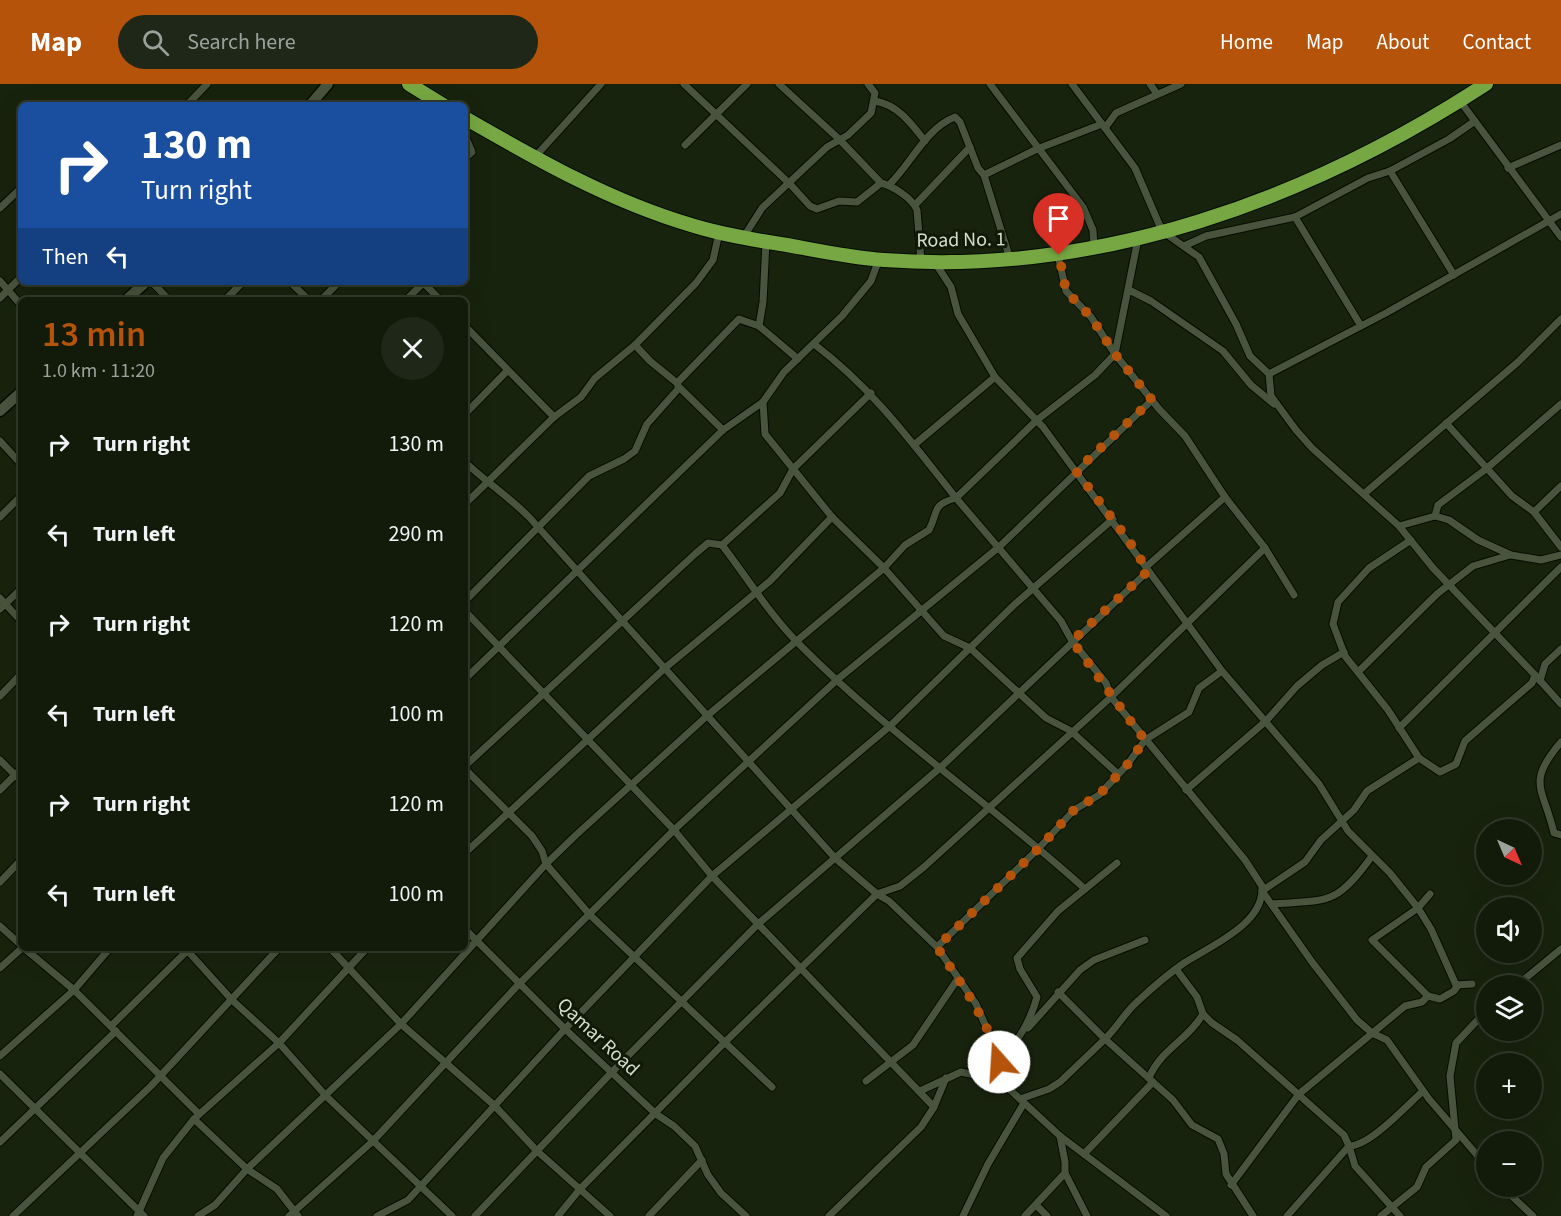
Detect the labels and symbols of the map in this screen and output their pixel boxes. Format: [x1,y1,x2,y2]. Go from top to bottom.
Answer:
pin [1033,193,1084,255]
street label: Road No. 1 [916,225,1006,255]
north arrow [1476,819,1542,885]
street label: Qamar Road [550,991,646,1083]
position arrow [967,1030,1031,1094]

